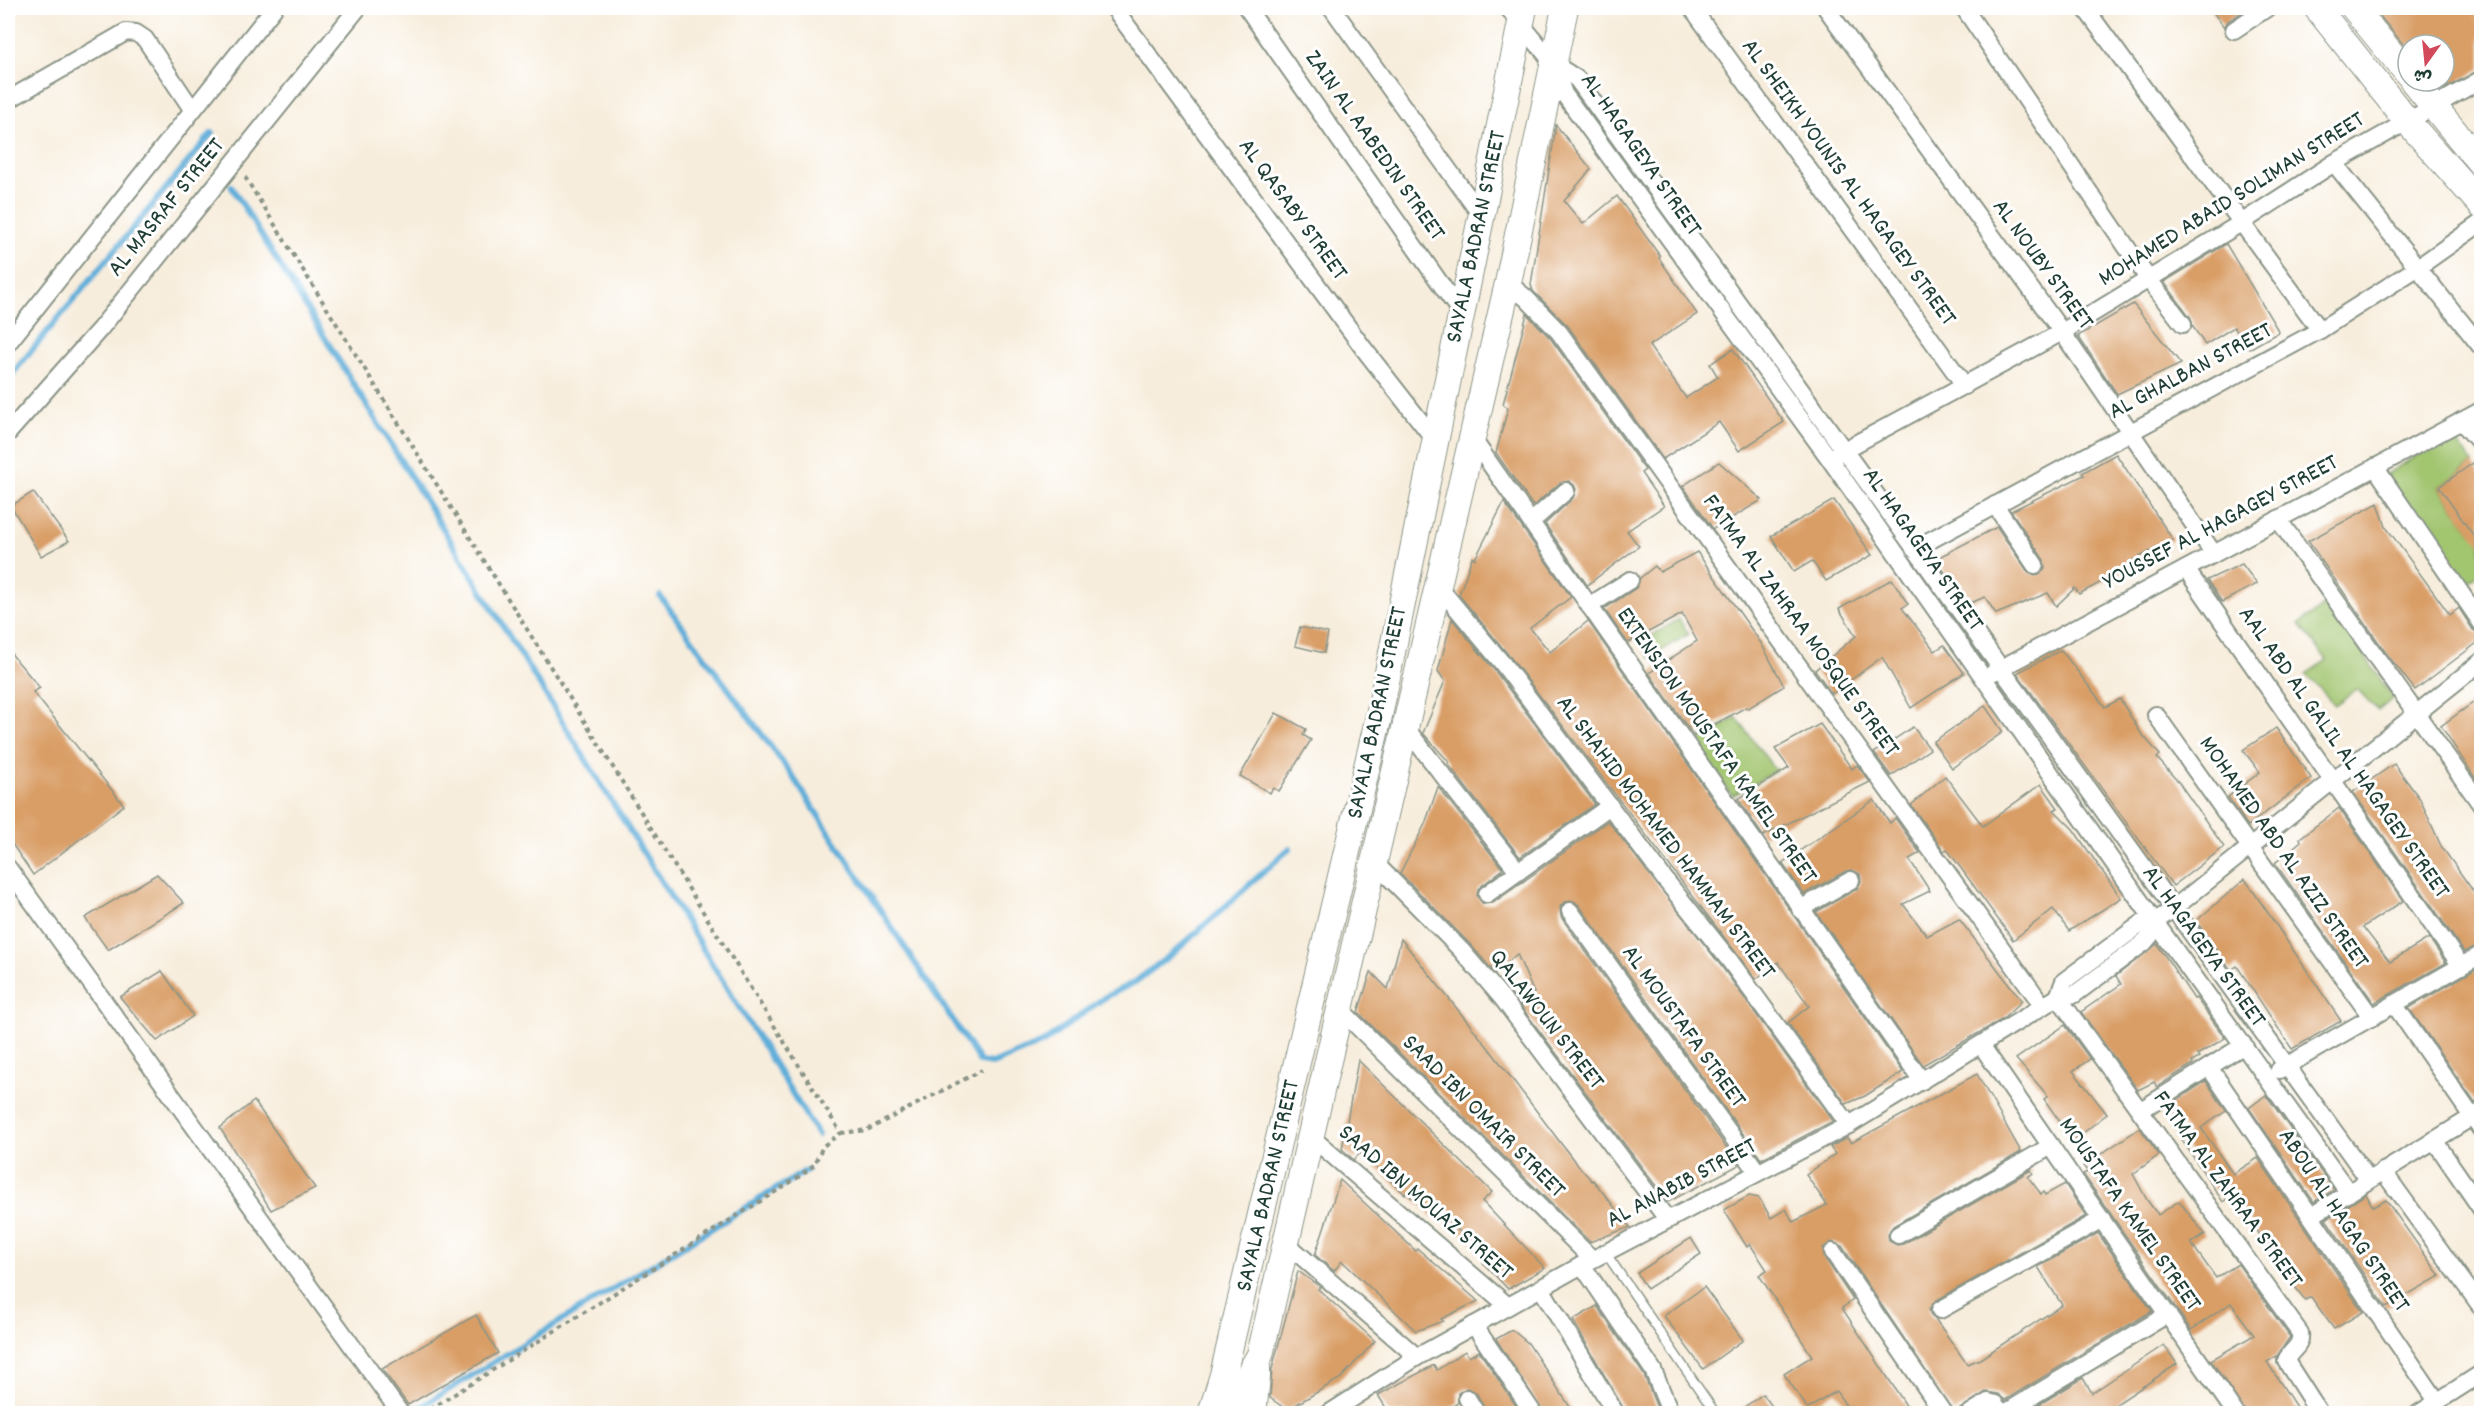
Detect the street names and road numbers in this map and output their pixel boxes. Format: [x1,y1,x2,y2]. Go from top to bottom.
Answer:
street label: AL SHEIKH YOUNIS AL HAGAGEY STREET [1732,32,1964,334]
street label: ZAIN AL AABEDIN STREET [1295,44,1453,249]
street label: AL HAGAGEYA STREET [1571,66,1709,244]
street label: MOHAMED ABAID SOLIMAN STREET [2092,104,2372,296]
street label: SAYALA BADRAN STREET [1438,127,1516,346]
street label: AL MASRAF STREET [100,131,234,285]
street label: AL QASABY STREET [1229,132,1355,288]
street label: AL NOUBY STREET [1983,192,2101,338]
street label: AL GHALBAN STREET [2103,314,2279,429]
street label: YOUSSEF AL HAGAGEY STREET [2097,446,2345,600]
street label: AL HAGAGEYA STREET [1853,461,1991,639]
street label: FATMA AL ZAHRAA MOSQUE STREET [1693,488,1907,765]
street label: AAL ABD AL GALIL AL HAGAGEY STREET [2229,600,2457,906]
street label: EXTENSION MOUSTAFA KAMEL STREET [1607,601,1825,891]
street label: SAYALA BADRAN STREET [1339,603,1417,822]
street label: AL SHAHID MOHAMED HAMMAM STREET [1547,689,1783,987]
street label: MOHAMED ABD AL AZIZ STREET [2190,730,2377,977]
street label: AL HAGAGEYA STREET [2133,859,2274,1035]
street label: AL MOUSTAFA STREET [1612,939,1754,1116]
street label: QALAWOUN STREET [1480,943,1612,1098]
street label: SAAD IBN OMAIR STREET [1393,1027,1573,1207]
street label: SAYALA BADRAN STREET [1228,1076,1310,1295]
street label: FATMA AL ZAHRAA STREET [2144,1084,2311,1296]
street label: MOUSTAFA KAMEL STREET [2049,1111,2209,1319]
street label: SAAD IBN MOUAZ STREET [1330,1117,1520,1289]
street label: ABOU AL HAGAG STREET [2269,1122,2417,1320]
street label: AL ANABIB STREET [1601,1130,1763,1238]

